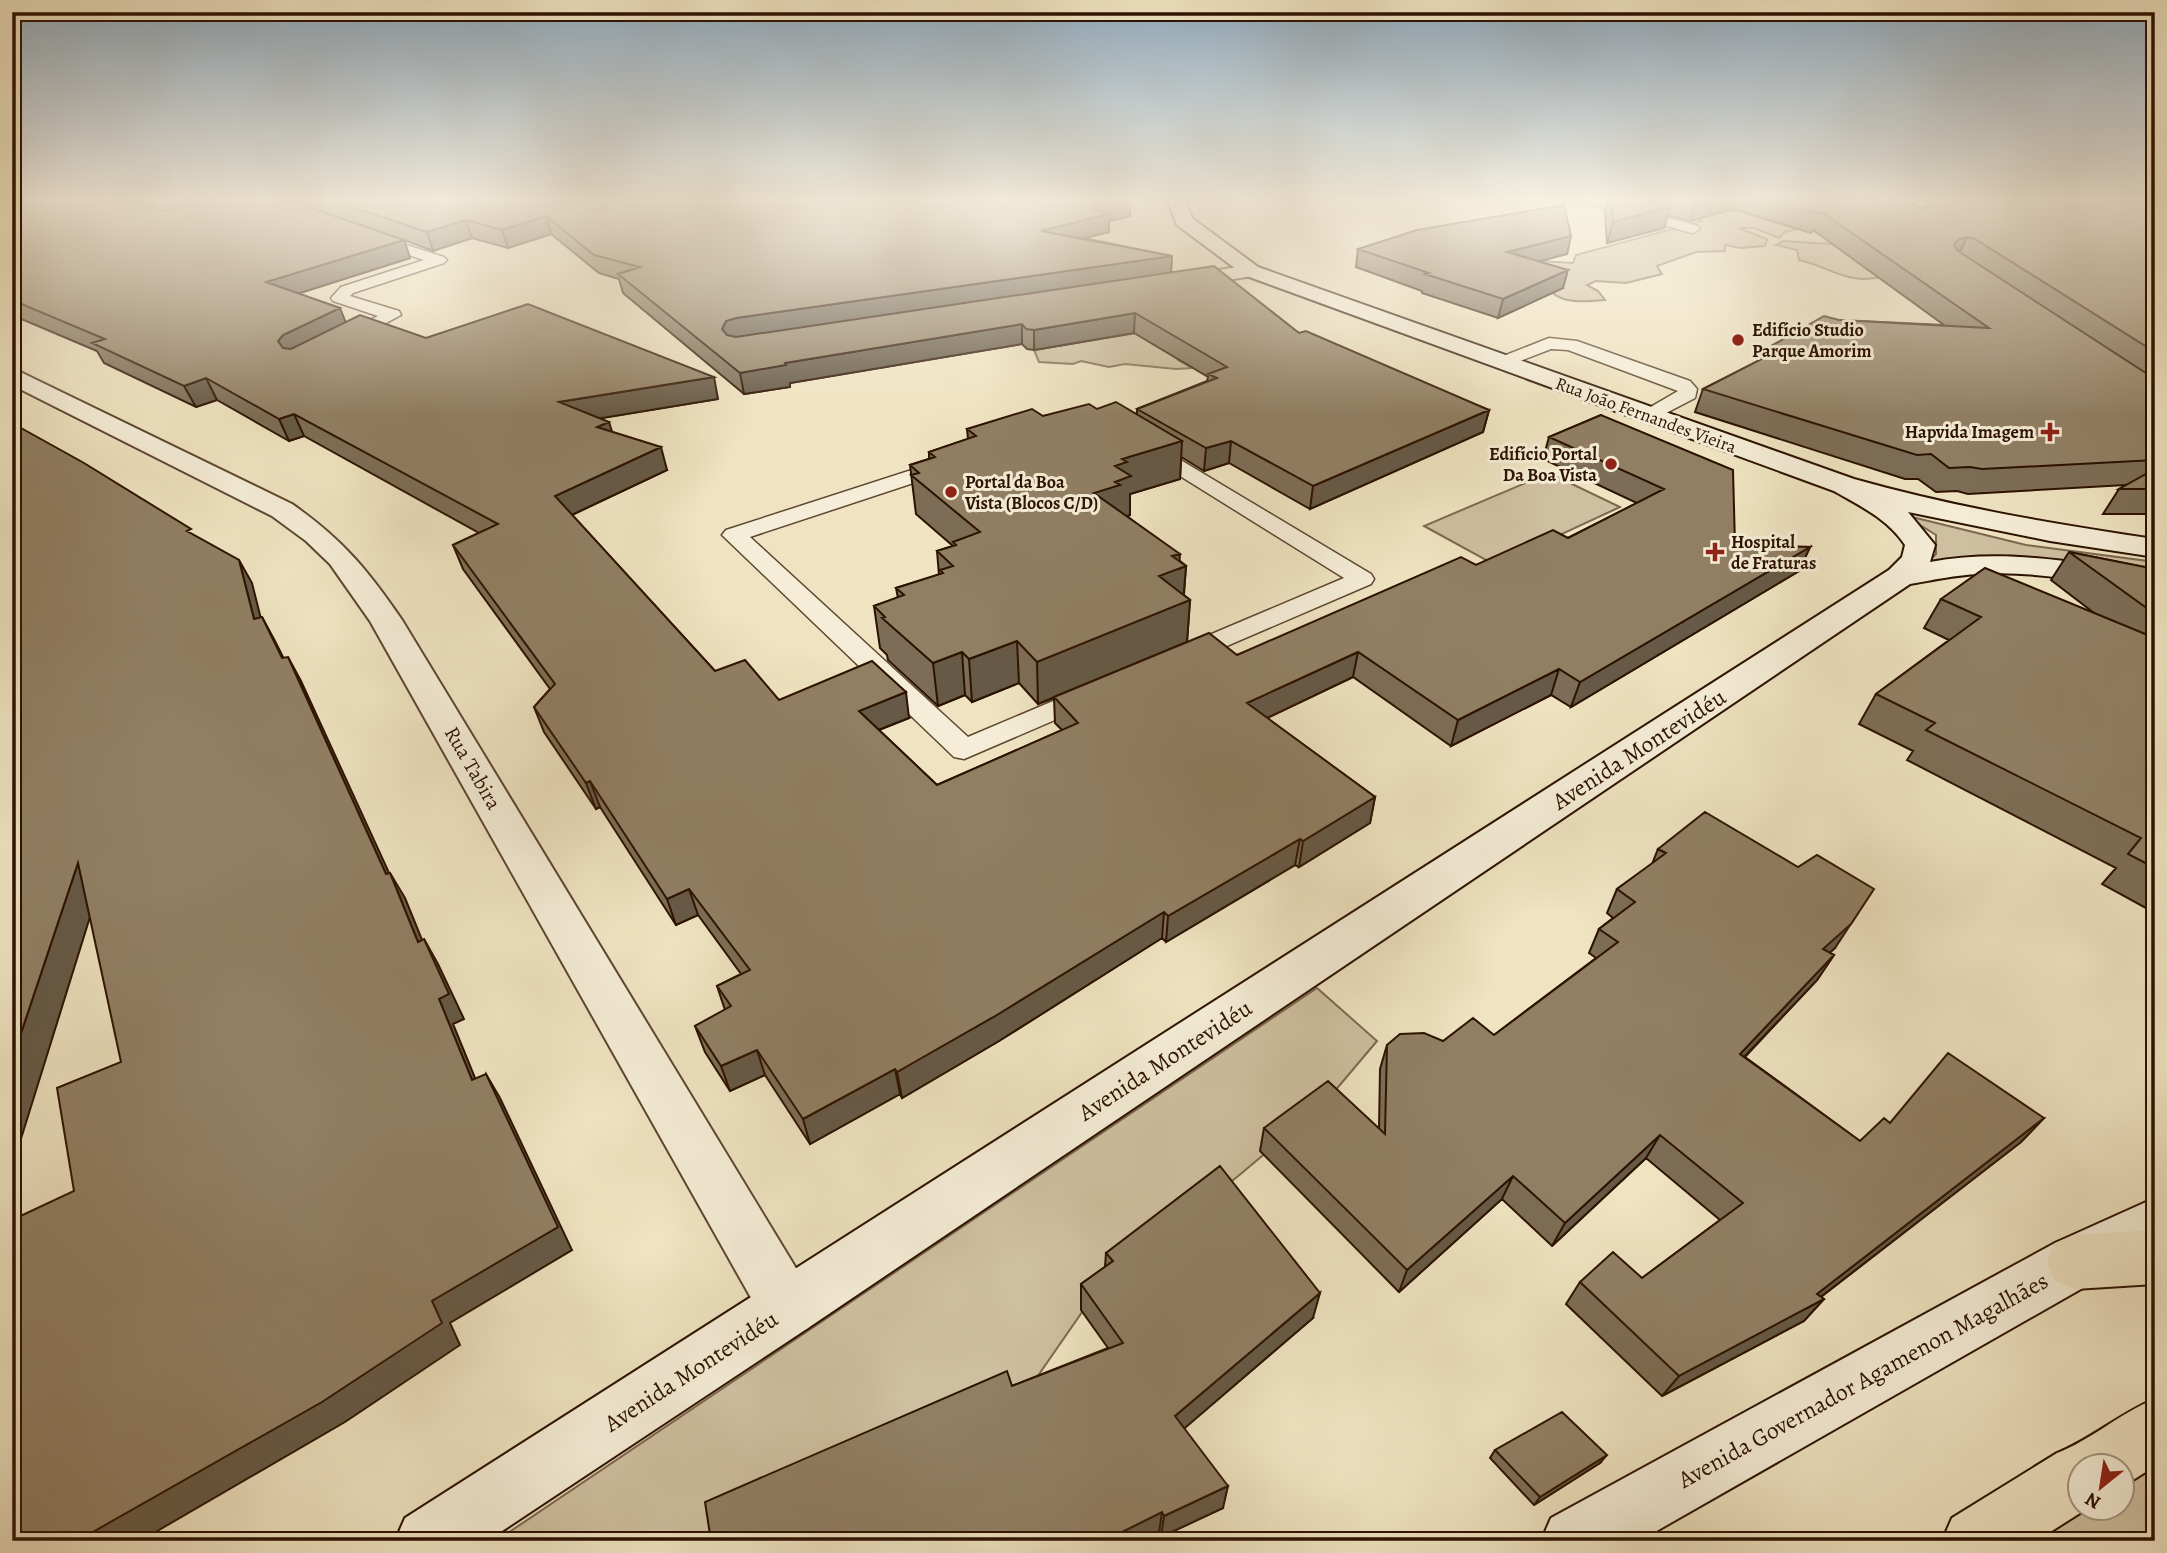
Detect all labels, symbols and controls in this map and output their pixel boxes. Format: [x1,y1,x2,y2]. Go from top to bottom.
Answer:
place label: Edifício Studio Parque Amorim [1752,318,1872,363]
marker: Edifício Studio Parque Amorim [1730,332,1746,348]
street label: Rua João Fernandes Vieira [1552,371,1740,459]
place label: Hapvida Imagem [1905,420,2034,444]
marker: Hapvida Imagem [2040,422,2060,442]
place label: Edifício Portal Da Boa Vista [1489,442,1597,487]
marker: Edifício Portal Da Boa Vista [1603,456,1619,472]
place label: Portal da Boa Vista (Blocos C/D) [964,470,1098,515]
marker: Portal da Boa Vista (Blocos C/D) [943,484,959,500]
place label: Hospital de Fraturas [1731,530,1816,575]
marker: Hospital de Fraturas [1705,542,1725,562]
street label: Avenida Montevidéu [1545,681,1732,818]
street label: Rua Tabira [438,721,508,815]
street label: Avenida Montevidéu [1071,992,1258,1129]
street label: Avenida Governador Agamenon Magalhães [1671,1264,2054,1496]
street label: Avenida Montevidéu [597,1303,784,1440]
north arrow [2066,1452,2136,1522]
text: N [2080,1486,2105,1516]

